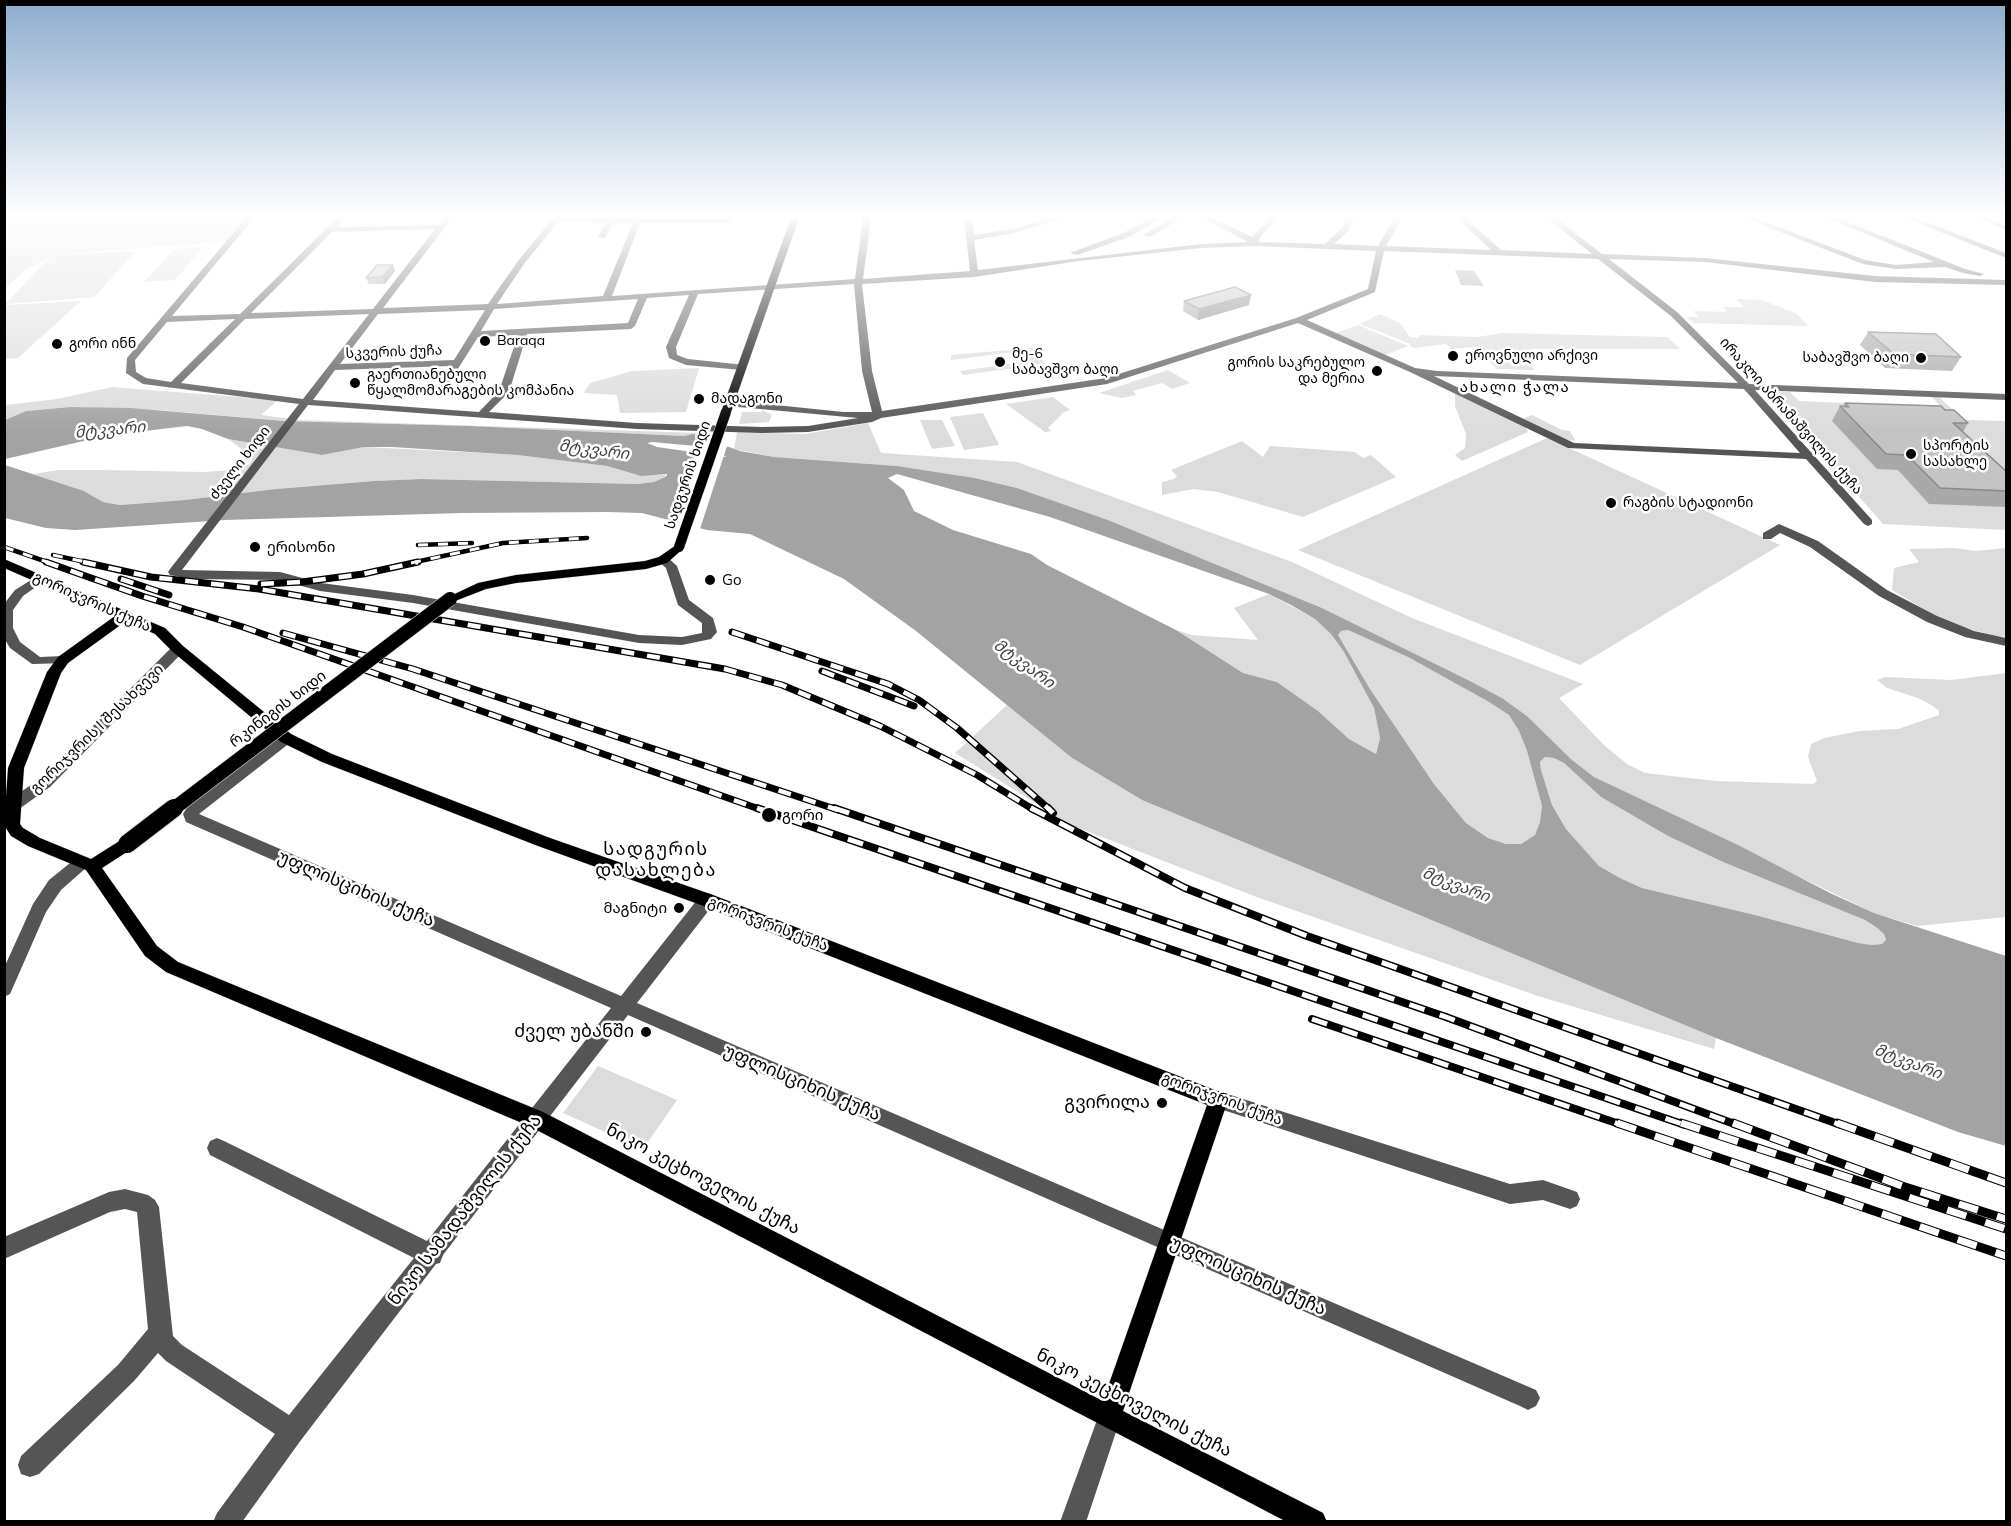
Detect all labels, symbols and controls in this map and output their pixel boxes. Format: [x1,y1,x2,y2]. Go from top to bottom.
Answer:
place label: Baraqa [497,333,545,349]
marker: Baraqa [478,334,492,348]
street label: ირაკლი აბრამაშვილის ქუჩა [1716,334,1866,498]
place label: გორი ინნ [69,336,136,352]
marker: გორი ინნ [50,337,64,351]
street label: სკვერის ქუჩა [345,342,443,362]
place label: მე-6 საბავშვო ბაღი [1012,346,1119,378]
place label: ეროვნული არქივი [1465,348,1598,364]
marker: ეროვნული არქივი [1446,349,1460,363]
place label: საბავშვო ბაღი [1802,350,1909,366]
marker: საბავშვო ბაღი [1914,351,1928,365]
marker: მე-6 საბავშვო ბაღი [993,355,1007,369]
place label: გორის საკრებულო და მერია [1228,355,1365,388]
marker: გორის საკრებულო და მერია [1370,364,1384,378]
place label: გაერთიანებული წყალმომარაგების კომპანია [367,367,574,400]
marker: გაერთიანებული წყალმომარაგების კომპანია [348,376,362,390]
district label: ახალი ჭალა [1460,378,1570,396]
place label: მადაგონი [711,391,783,407]
marker: მადაგონი [692,392,706,406]
water label: მტკვარი [74,417,146,443]
street label: სადგურის ხიდი [662,419,714,531]
street label: ძველი ხიდი [206,423,274,503]
water label: მტკვარი [558,436,630,464]
place label: სპორტის სასახლე [1923,438,1989,470]
marker: სპორტის სასახლე [1904,447,1918,461]
place label: რაგბის სტადიონი [1623,495,1753,511]
marker: რაგბის სტადიონი [1604,496,1618,510]
place label: ერისონი [267,538,335,556]
marker: ერისონი [248,540,262,554]
street label: გორიჯვრის ქუჩა [30,568,154,636]
place label: Go [722,571,742,589]
marker: Go [703,573,717,587]
water label: მტკვარი [990,635,1058,693]
street label: გორიჯვრის I შესახვევი [27,661,167,797]
street label: რკინიგის ხიდი [226,667,330,751]
marker: გორი [760,806,778,824]
place label: გორი [782,806,823,824]
district label: სადგურის დასახლება [595,839,717,882]
street label: უფლისციხის ქუჩა [274,846,438,932]
water label: მტკვარი [1420,863,1492,907]
street label: გორიჯვრის ქუჩა [705,893,831,955]
place label: მაგნიტი [604,899,667,917]
marker: მაგნიტი [672,901,686,915]
place label: ძველ უბანში [514,1021,634,1043]
marker: ძველ უბანში [639,1025,653,1039]
street label: უფლისციხის ქუჩა [720,1040,884,1126]
water label: მტკვარი [1872,1040,1944,1084]
street label: გორიჯვრის ქუჩა [1159,1069,1285,1129]
place label: გვირილა [1064,1092,1150,1114]
marker: გვირილა [1155,1096,1169,1110]
street label: ნიკო სამადაშვილის ქუჩა [384,1110,546,1310]
street label: ნიკო კეცხოველის ქუჩა [602,1119,804,1239]
street label: უფლისციხის ქუჩა [1167,1232,1329,1320]
street label: ნიკო კეცხოველის ქუჩა [1032,1344,1236,1462]

